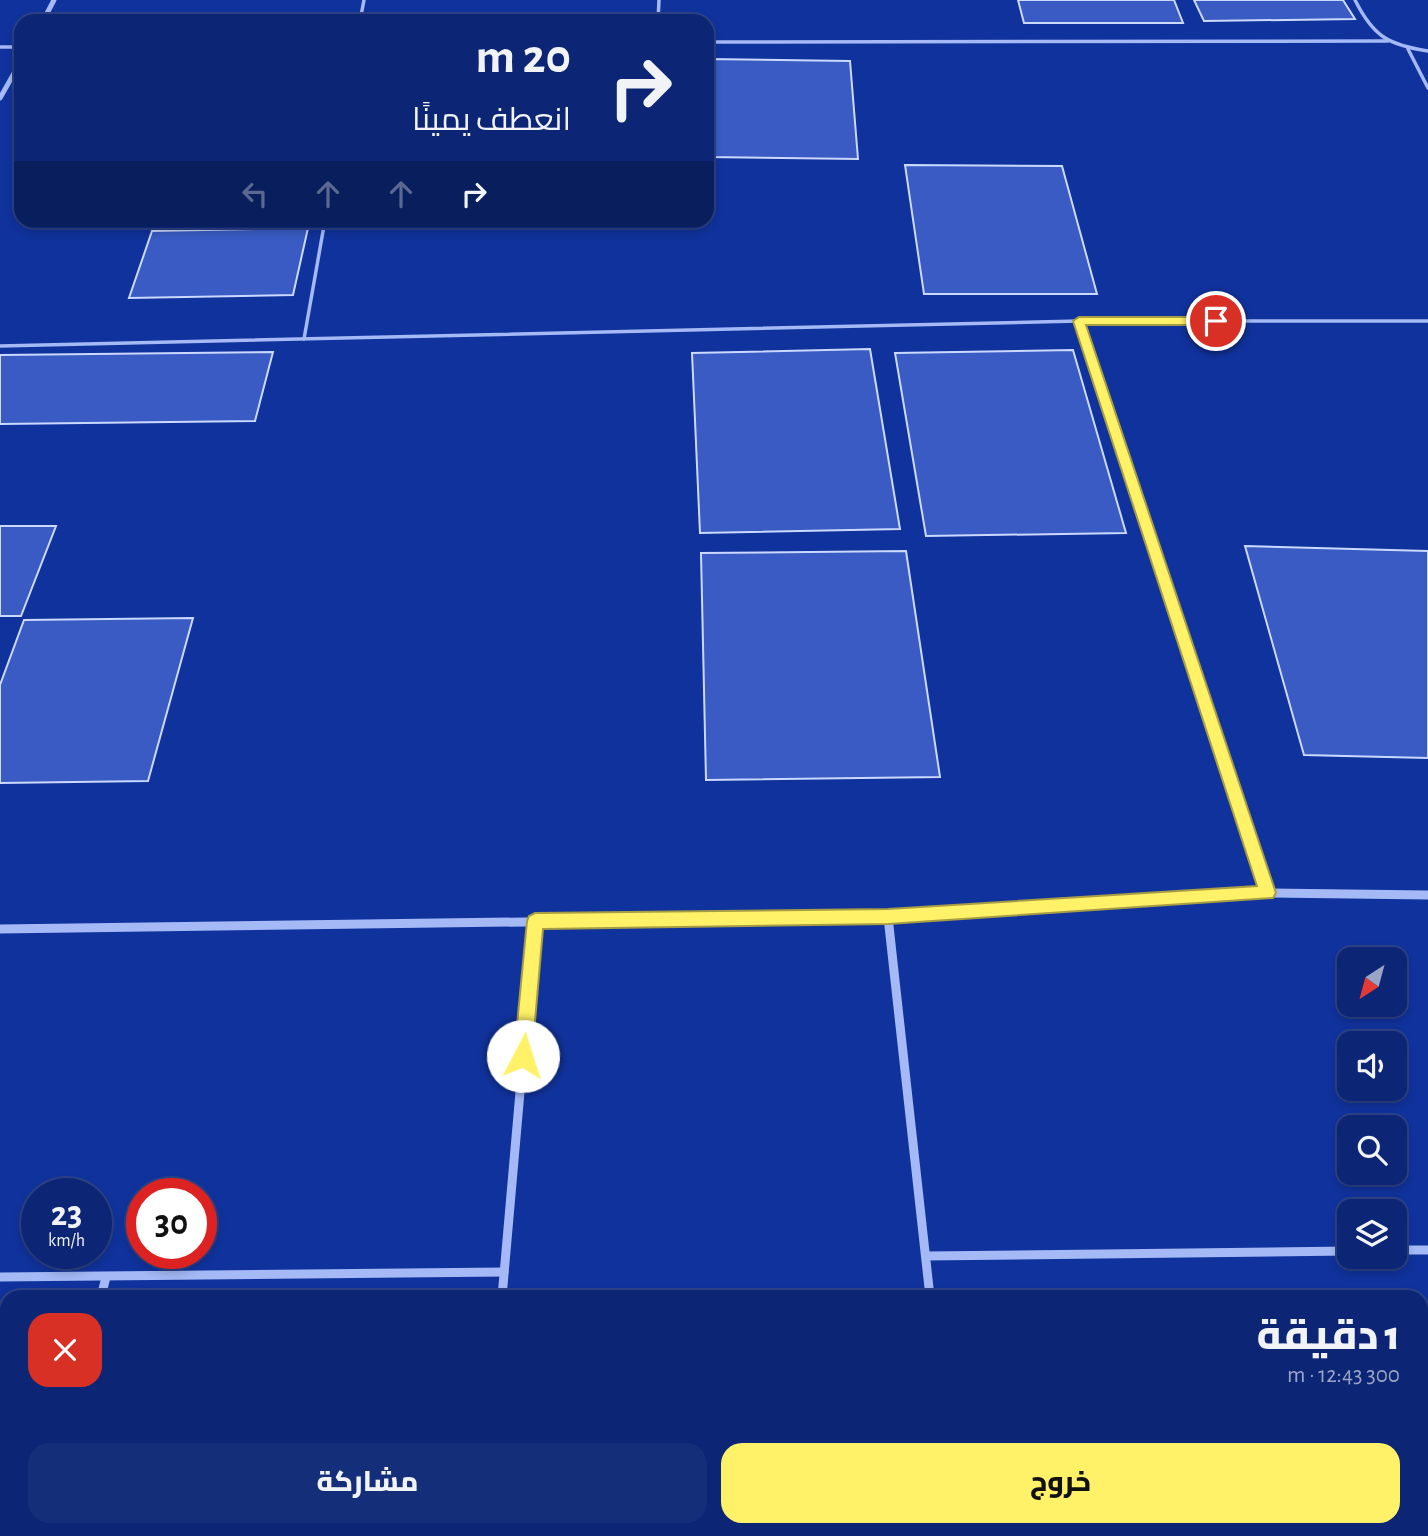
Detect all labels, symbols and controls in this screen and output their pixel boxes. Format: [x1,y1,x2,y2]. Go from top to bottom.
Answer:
text: 20 m [475,33,571,82]
icon: right [595,42,686,133]
text: انعطف يمينًا [412,104,571,136]
icon: left [236,175,274,213]
icon: ahead [309,175,347,213]
icon: ahead [382,175,420,213]
icon: right [455,175,493,213]
pin [1186,291,1246,351]
icon: arrive [1197,302,1235,340]
north arrow [1337,947,1407,1017]
map controls [1337,947,1407,1269]
position arrow [486,1019,560,1093]
button: sound [1337,1031,1407,1101]
button: search [1337,1115,1407,1185]
speed limit sign: 30 [126,1178,217,1269]
text: 23 [51,1197,82,1232]
button: layers [1337,1199,1407,1269]
text: km/h [48,1232,85,1250]
button: close [28,1313,102,1387]
text: 1 دقيقة [1256,1315,1400,1357]
text: 300 m · 12:43 [1287,1364,1400,1387]
button: مشاركة [28,1443,707,1523]
button: خروج [721,1443,1400,1523]

